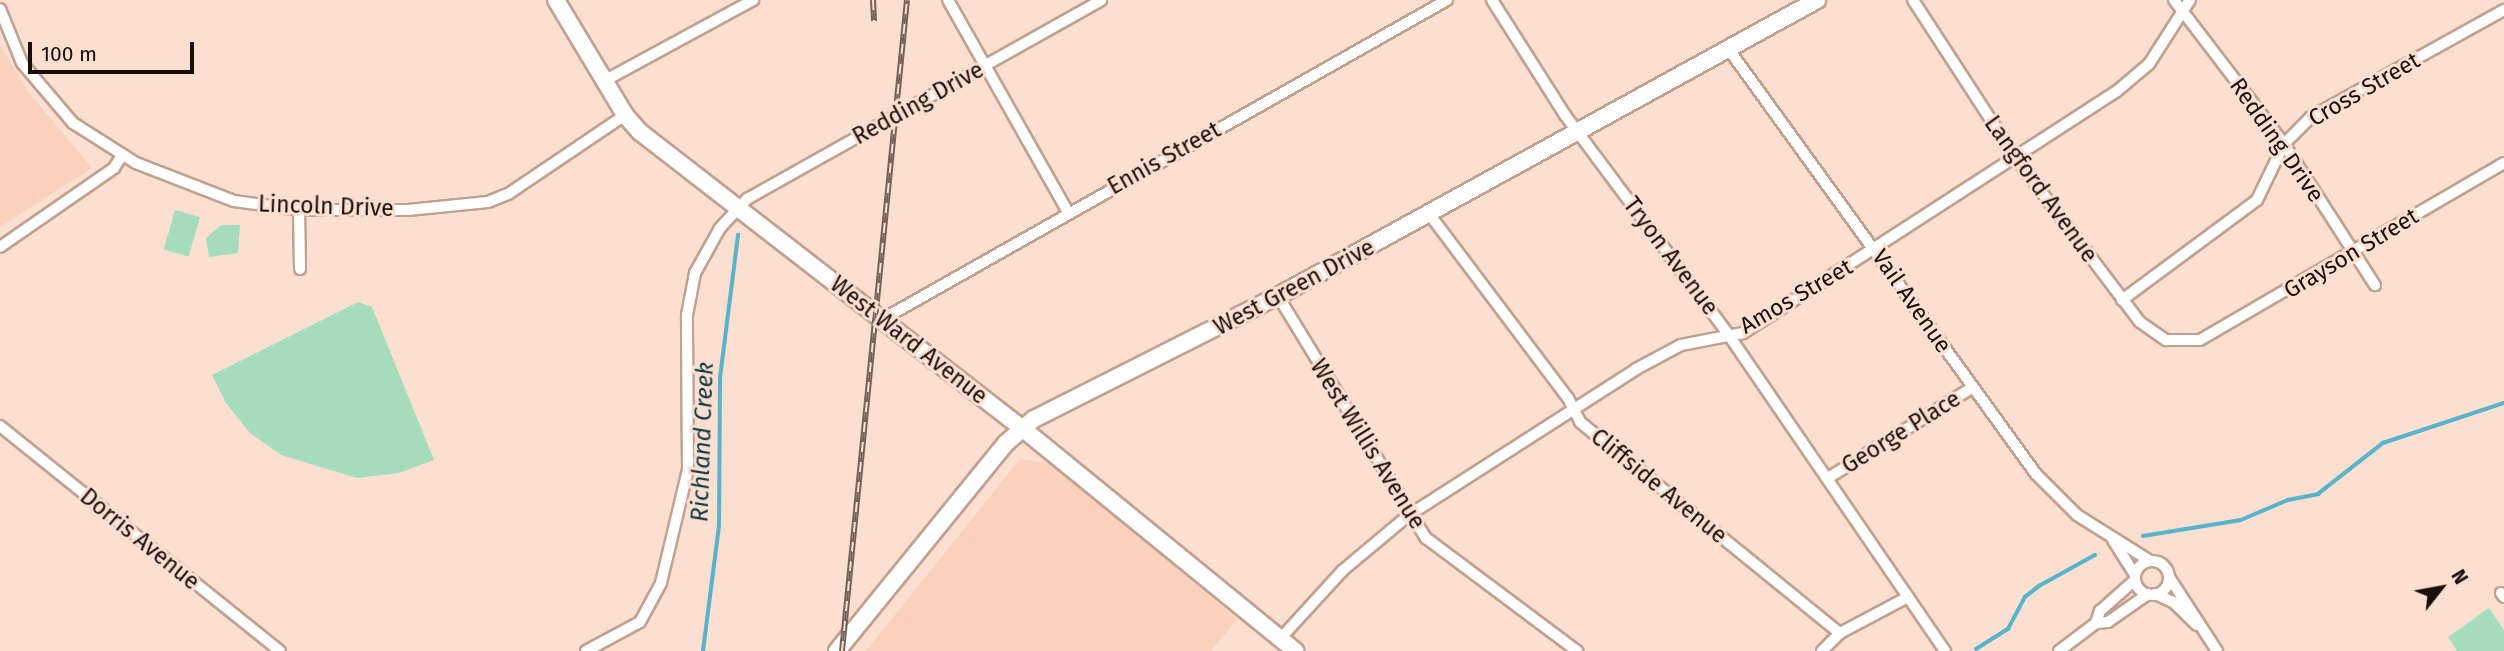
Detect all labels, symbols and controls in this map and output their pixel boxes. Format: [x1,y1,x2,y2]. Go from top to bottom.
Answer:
scale bar [32,28,198,72]
text: 100 m [41,41,97,67]
street label: Cross Street [2303,46,2425,132]
street label: Redding Drive [848,56,988,150]
street label: Redding Drive [2224,72,2330,208]
street label: Langford Avenue [1979,110,2103,268]
street label: Ennis Street [1103,116,1225,200]
street label: Lincoln Drive [258,190,394,222]
street label: Tryon Avenue [1618,192,1724,320]
street label: Grayson Street [2279,202,2423,304]
street label: West Green Drive [1209,233,1379,341]
street label: Vail Avenue [1866,244,1958,358]
street label: Amos Street [1735,253,1857,339]
street label: West Ward Avenue [825,270,993,410]
street label: West Willis Avenue [1305,354,1431,534]
water label: Richland Creek [686,361,720,523]
street label: George Place [1837,385,1965,479]
street label: Cliffside Avenue [1585,423,1733,549]
street label: Dorris Avenue [75,482,205,596]
north arrow [2406,553,2476,623]
text: N [2446,566,2473,588]

